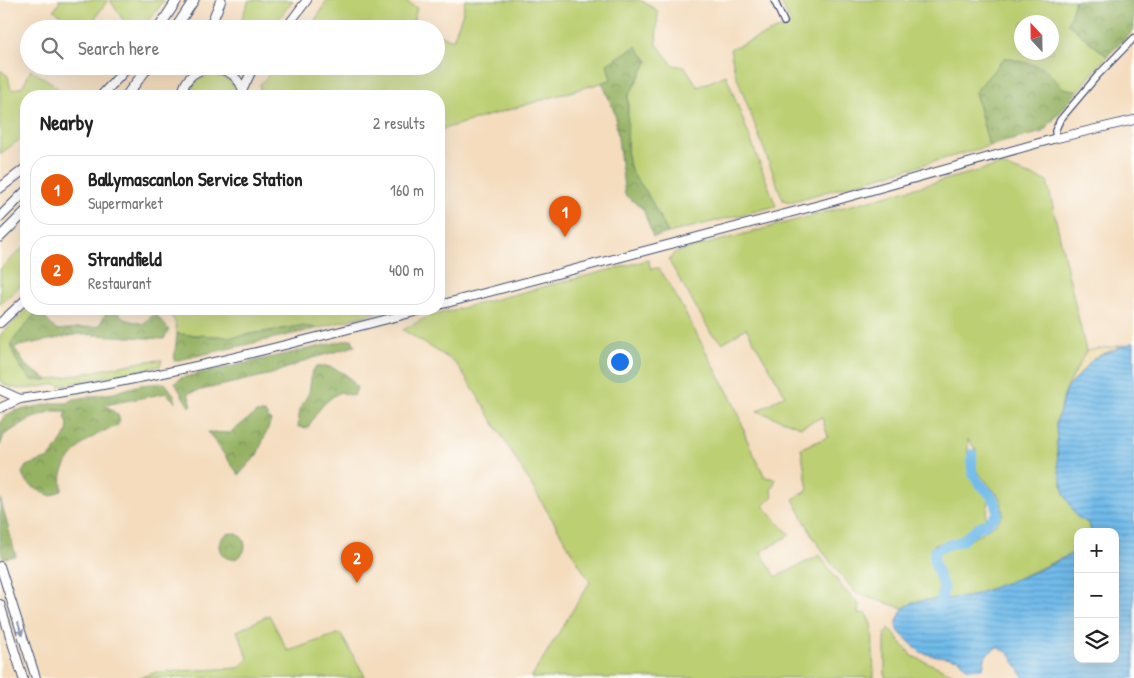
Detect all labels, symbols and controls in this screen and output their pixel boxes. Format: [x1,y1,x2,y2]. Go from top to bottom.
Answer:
north arrow [1014,15,1059,60]
search box [20,20,445,75]
icon: search [38,34,66,62]
text: Search here [78,35,159,61]
text: Nearby [40,108,93,137]
text: 2 results [373,112,425,134]
text: Ballymascanlon Service Station [88,166,303,192]
text: 1 [54,179,60,201]
text: 160 m [390,179,424,201]
text: Supermarket [88,192,163,214]
pin: 1 [549,196,581,237]
text: Strandfield [88,246,162,272]
text: 2 [53,259,61,281]
text: 400 m [389,259,424,281]
text: Restaurant [88,272,151,294]
your location [607,349,633,375]
map controls [1074,528,1119,663]
button: + [1074,528,1119,573]
pin: 2 [341,542,373,583]
button: − [1074,573,1119,618]
button: layers [1074,618,1119,663]
one-way arrow [16,622,24,637]

